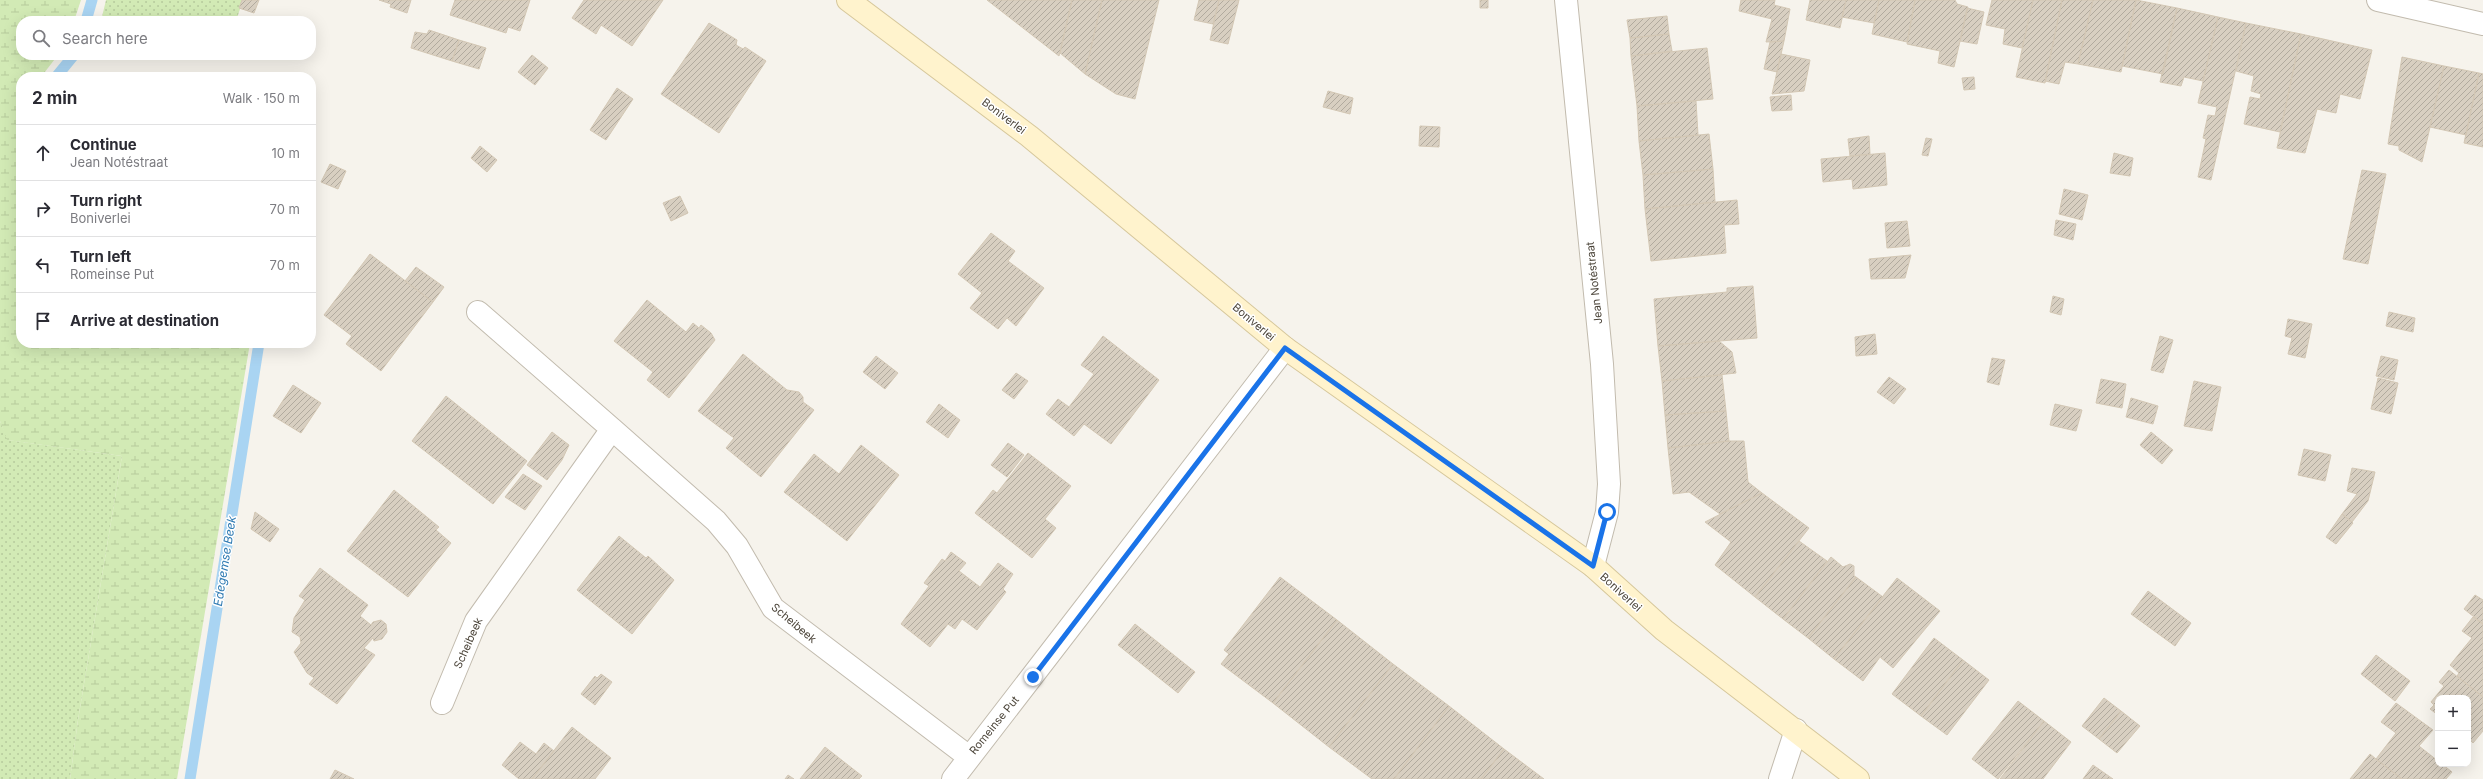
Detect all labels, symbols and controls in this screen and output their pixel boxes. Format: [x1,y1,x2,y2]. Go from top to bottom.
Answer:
search box [16,16,316,60]
icon: search [30,27,52,49]
text: Search here [62,29,148,48]
text: 2 min [32,88,77,108]
text: Walk · 150 m [223,90,300,106]
street label: Boniverlei [979,95,1029,137]
text: Continue [70,135,137,154]
icon: ahead [32,142,54,164]
text: 10 m [271,145,300,161]
text: Jean Notéstraat [70,154,168,170]
text: Turn right [70,191,142,210]
icon: right [32,198,54,220]
text: 70 m [270,201,300,217]
text: Boniverlei [70,210,131,226]
street label: Jean Notéstraat [1583,241,1605,325]
text: Turn left [70,247,131,266]
icon: left [32,254,54,276]
text: 70 m [270,257,300,273]
text: Romeinse Put [70,266,154,282]
street label: Boniverlei [1230,300,1278,344]
icon: arrive [32,310,54,332]
text: Arrive at destination [70,311,219,330]
route start [1598,503,1616,521]
water label: Edegemse Beek [210,514,239,607]
street label: Boniverlei [1597,570,1645,614]
street label: Scheibeek [769,600,819,646]
street label: Scheibeek [451,615,485,671]
route end [1024,668,1042,686]
street label: Romeinse Put [966,693,1022,757]
map controls [2435,695,2471,767]
button: + [2435,695,2471,731]
button: − [2435,731,2471,767]

